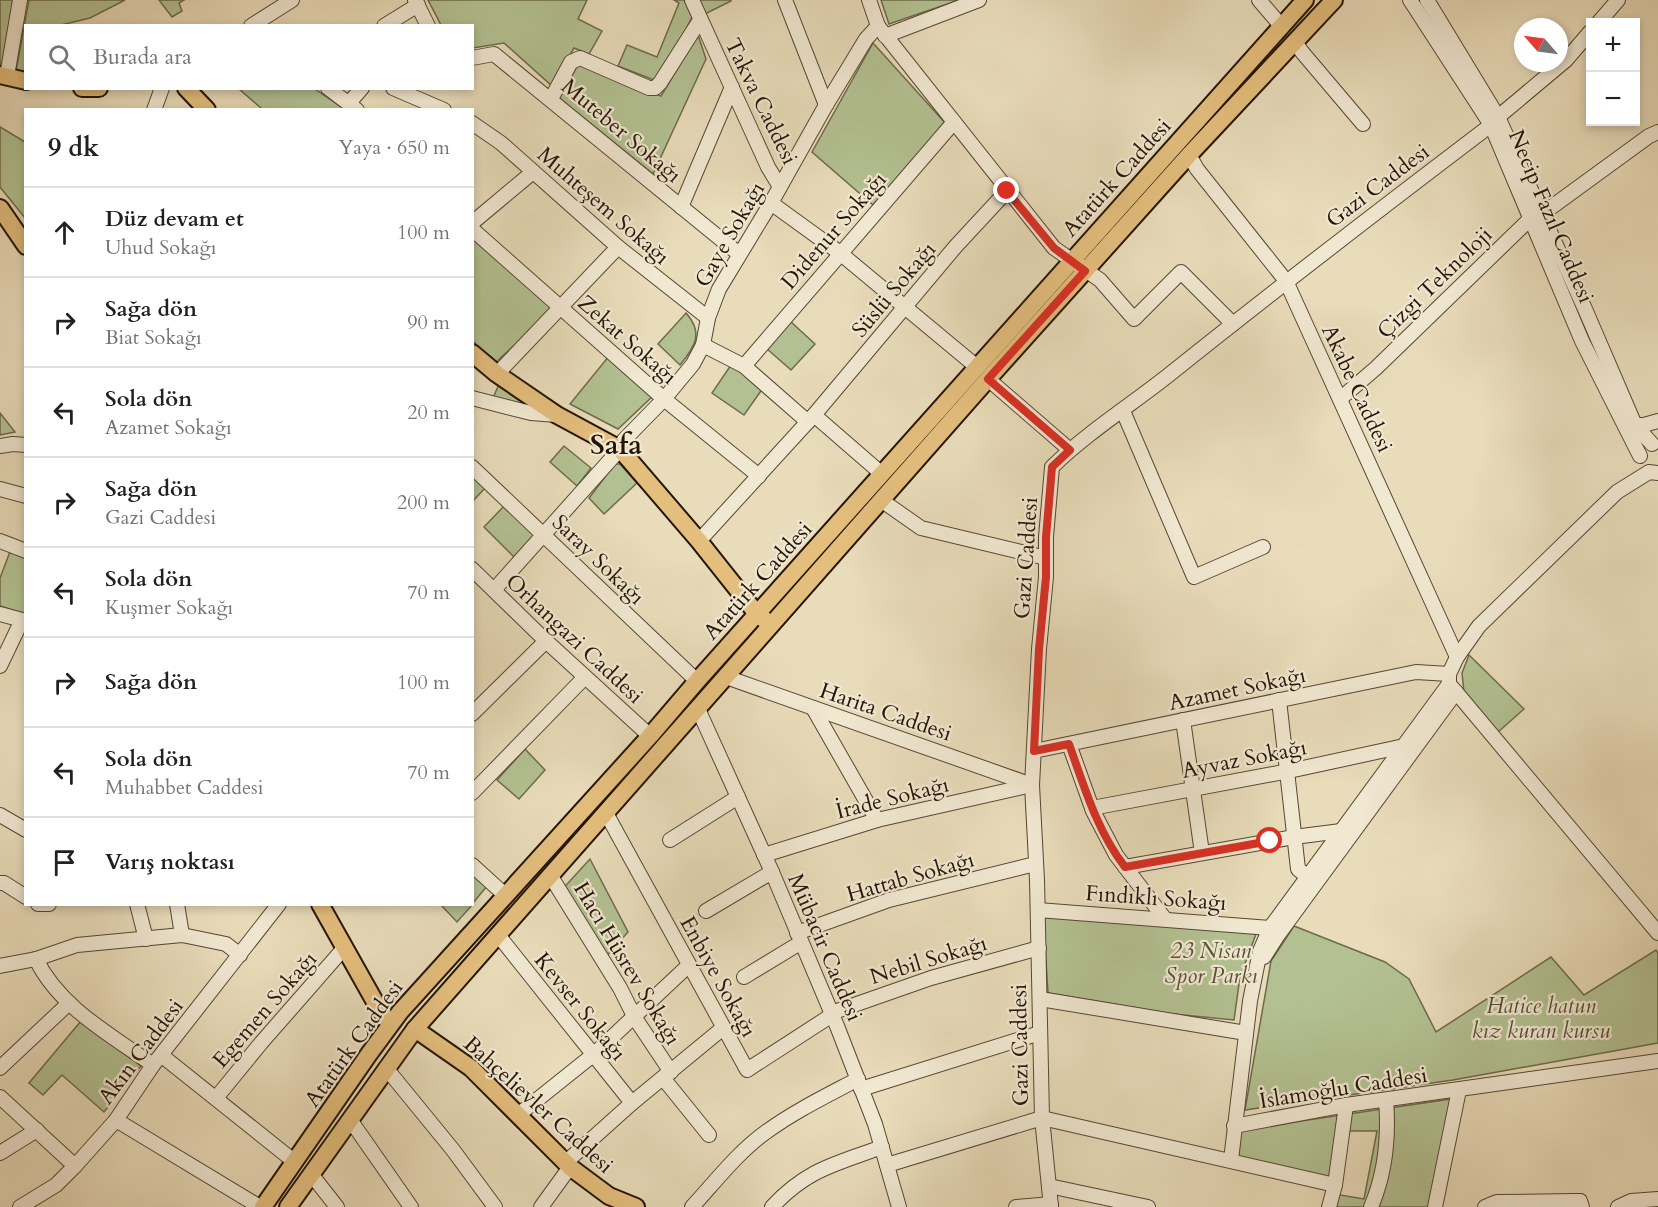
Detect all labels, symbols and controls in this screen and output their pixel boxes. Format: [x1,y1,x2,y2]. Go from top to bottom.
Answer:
north arrow [1514,18,1568,72]
map controls [1586,18,1640,126]
button: + [1586,18,1640,72]
search box [24,24,474,90]
street label: Takva Caddesi [718,33,805,170]
icon: search [45,41,78,74]
text: Burada ara [93,42,192,72]
street label: Muteber Sokağı [555,72,688,190]
button: − [1586,72,1640,126]
street label: Atatürk Caddesi [1055,112,1178,243]
street label: Necip Fazıl Caddesi [1501,125,1601,308]
text: 9 dk [48,130,99,165]
text: Yaya · 650 m [338,134,450,161]
street label: Gazi Caddesi [1320,137,1435,235]
street label: Muhteşem Sokağı [531,140,676,272]
street label: Didenur Sokağı [774,165,893,296]
street label: Gaye Sokağı [688,176,772,293]
route end [993,177,1019,203]
text: Düz devam et [105,204,244,234]
icon: ahead [48,216,81,249]
text: 100 m [397,219,450,246]
street label: Çizgi Teknoloji [1371,220,1499,345]
text: Uhud Sokağı [105,234,216,261]
street label: Süslü Sokağı [845,235,943,344]
street label: Zekat Sokağı [571,288,683,391]
text: Sağa dön [105,294,197,324]
icon: right [48,306,81,339]
text: 90 m [407,309,450,336]
street label: Akabe Caddesi [1314,320,1400,457]
text: Biat Sokağı [105,324,202,351]
text: Sola dön [105,384,192,414]
icon: left [48,396,81,429]
text: 20 m [407,399,450,426]
text: Azamet Sokağı [105,414,232,441]
district label: Safa [590,426,642,464]
text: Sağa dön [105,474,197,504]
icon: right [48,486,81,519]
text: 200 m [397,489,450,516]
street label: Gazi Caddesi [1007,496,1045,620]
text: Gazi Caddesi [105,504,216,531]
street label: Saray Sokağı [545,508,651,612]
street label: Atatürk Caddesi [696,515,819,646]
text: Sola dön [105,564,192,594]
street label: Orhangazi Caddesi [499,567,650,710]
icon: left [48,576,81,609]
text: 70 m [407,579,450,606]
text: Kuşmer Sokağı [105,594,233,621]
street label: Azamet Sokağı [1166,660,1308,718]
icon: right [48,666,81,699]
text: Sağa dön [105,667,197,697]
text: 100 m [397,669,450,696]
street label: Harita Caddesi [816,675,956,749]
street label: Ayvaz Sokağı [1179,732,1309,786]
text: Sola dön [105,744,192,774]
icon: left [48,756,81,789]
text: 70 m [407,759,450,786]
street label: İrade Sokağı [833,769,952,826]
text: Muhabbet Caddesi [105,774,263,801]
route start [1256,827,1282,853]
street label: Hattab Sokağı [843,844,978,910]
icon: arrive [48,846,81,879]
text: Varış noktası [105,847,235,877]
street label: Mübacir Caddesi [780,869,870,1026]
street label: Hacı Hüsrev Sokağı [566,876,688,1051]
street label: Fındıklı Sokağı [1084,878,1227,918]
street label: Enbiye Sokağı [672,910,764,1042]
street label: Nebil Sokağı [866,928,991,992]
park label: 23 Nisan Spor Parkı [1164,936,1258,991]
street label: Egemen Sokağı [206,945,324,1074]
street label: Kevser Sokağı [527,946,633,1067]
street label: Atatürk Caddesi [298,974,410,1113]
street label: Gazi Caddesi [1004,984,1036,1106]
park label: Hatice hatun kız kuran kursu [1472,991,1610,1046]
street label: Akın Caddesi [91,993,190,1111]
street label: Bahçelievler Caddesi [457,1029,620,1180]
street label: İslamoğlu Caddesi [1257,1060,1429,1116]

